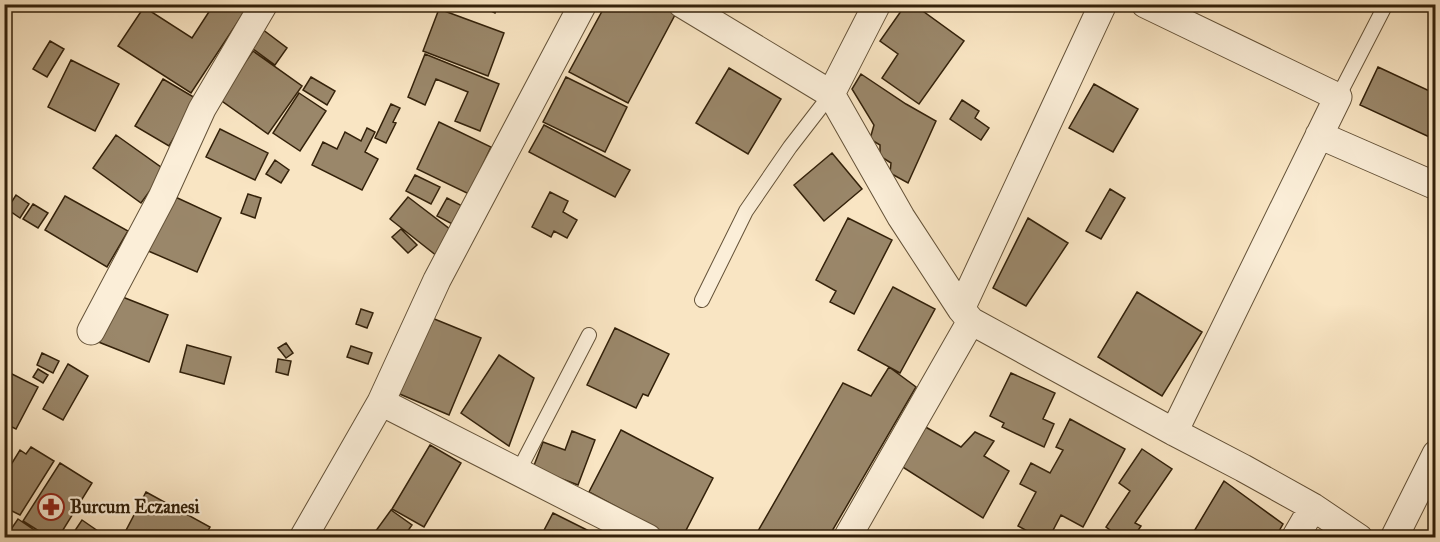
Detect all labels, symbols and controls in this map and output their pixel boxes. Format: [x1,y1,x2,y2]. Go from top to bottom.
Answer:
pharmacy icon: Burcum Eczanesi [36,492,66,522]
place label: Burcum Eczanesi [70,496,201,518]

